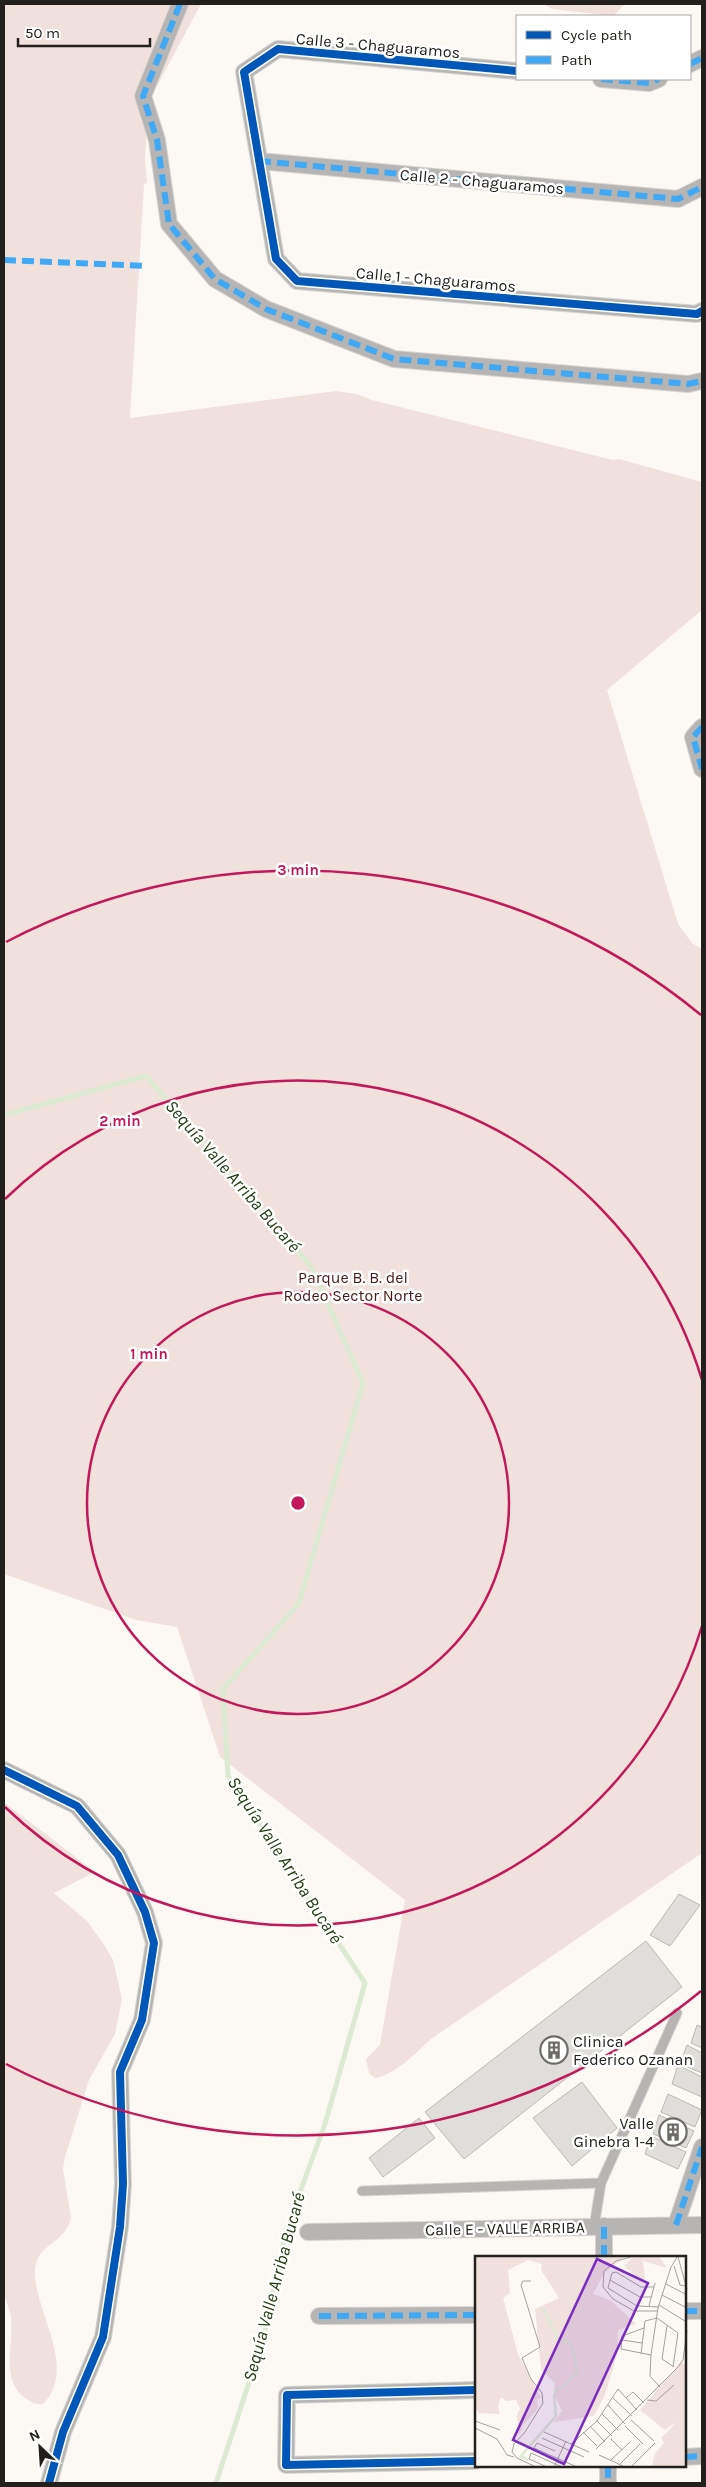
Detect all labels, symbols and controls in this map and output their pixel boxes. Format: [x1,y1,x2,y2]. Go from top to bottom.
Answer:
scale bar [18,15,150,47]
legend [516,15,691,80]
text: 50 m [25,24,60,42]
text: Cycle path [561,26,632,44]
street label: Calle 3 - Chaguaramos [295,29,461,62]
text: Path [561,51,592,69]
street label: Calle 2 - Chaguaramos [399,165,565,198]
street label: Calle 1 - Chaguaramos [355,263,517,296]
text: 3 min [277,861,319,879]
water label: Sequía Valle Arriba Bucaré [161,1095,306,1257]
text: 2 min [99,1112,141,1130]
park label: Parque B. B. del Rodeo Sector Norte [284,1268,422,1305]
text: 1 min [130,1345,168,1363]
centre of rings [289,1494,307,1512]
water label: Sequía Valle Arriba Bucaré [223,1772,348,1948]
place label: Clinica Federico Ozanan [573,2032,693,2069]
building icon: Clinica Federico Ozanan [539,2035,569,2065]
place label: Valle Ginebra 1-4 [573,2114,654,2151]
building icon: Valle Ginebra 1-4 [658,2117,688,2147]
water label: Sequía Valle Arriba Bucaré [238,2189,310,2384]
street label: Calle E - VALLE ARRIBA [425,2218,585,2239]
inset map [475,2256,686,2467]
north arrow [15,2422,65,2472]
text: N [27,2426,43,2445]

